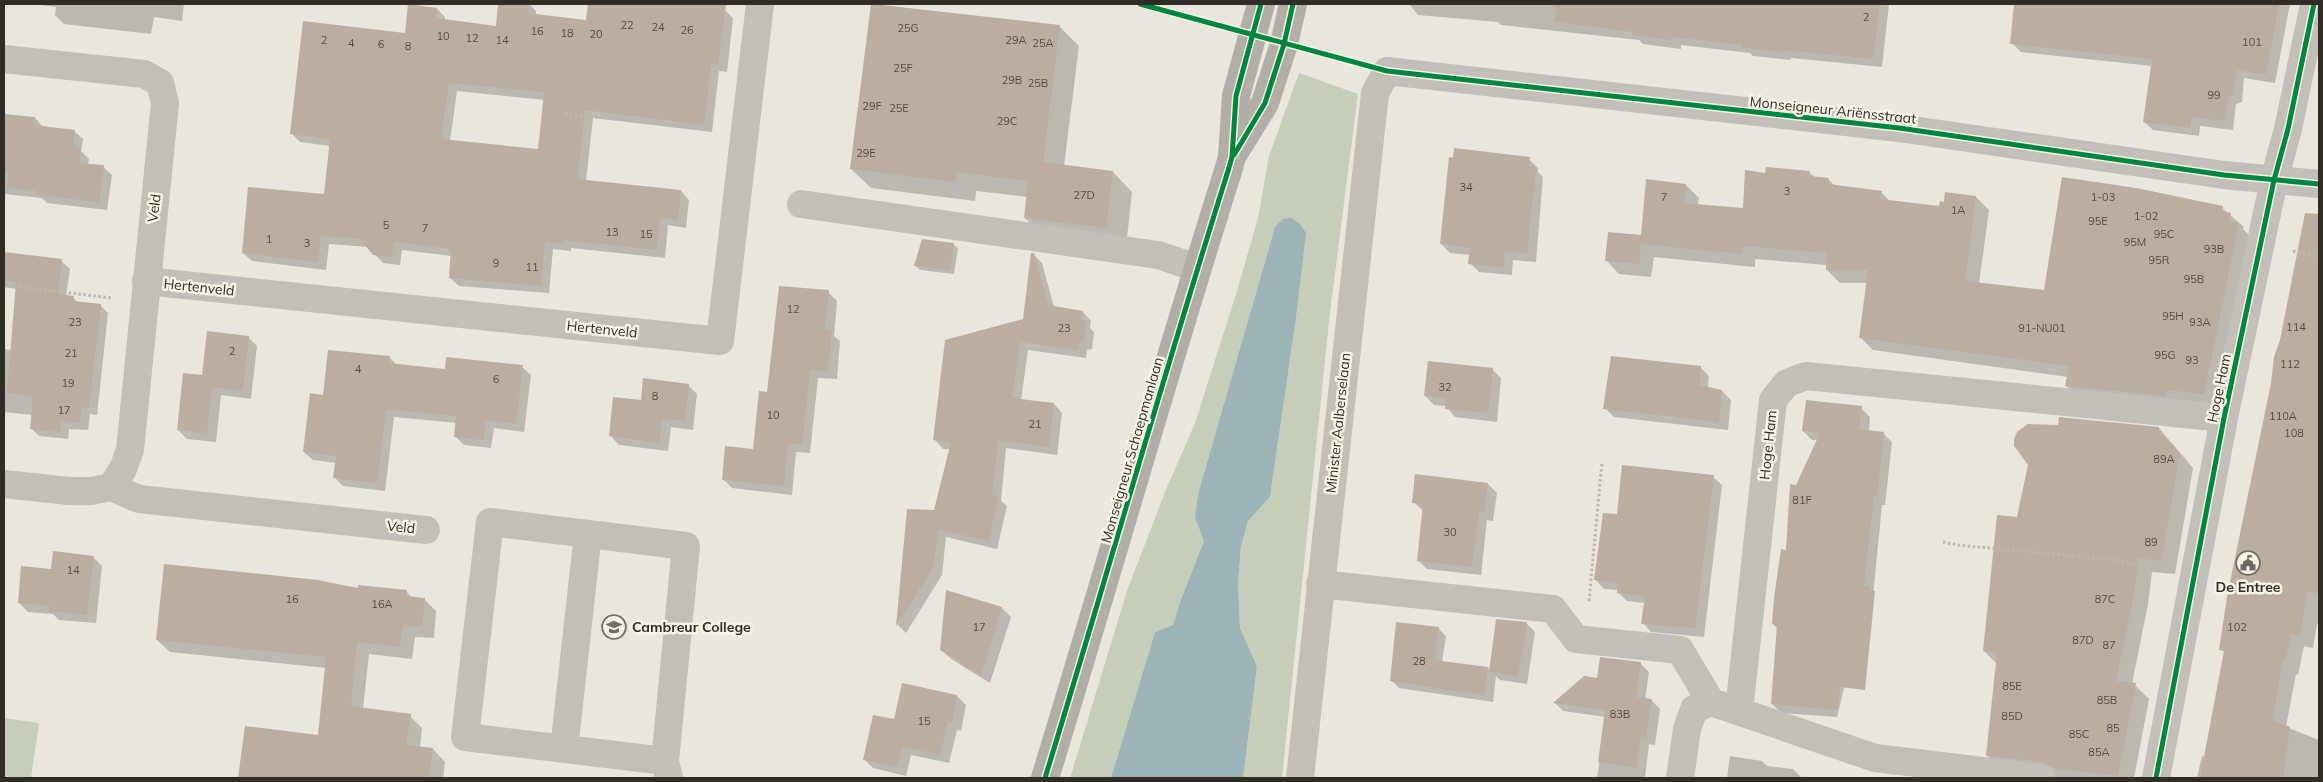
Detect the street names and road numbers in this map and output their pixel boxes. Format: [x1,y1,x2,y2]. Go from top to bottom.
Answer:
street label: Monseigneur Ariënsstraat [1749,92,1917,128]
street label: Veld [143,193,165,223]
street label: Hertenveld [163,274,235,300]
street label: Hertenveld [566,316,638,342]
street label: Minister Aalberselaan [1322,352,1354,494]
street label: Hoge Ham [2203,352,2235,424]
street label: Monseigneur Schaepmanlaan [1097,355,1167,545]
street label: Hoge Ham [1755,409,1781,481]
street label: Veld [386,517,416,537]

